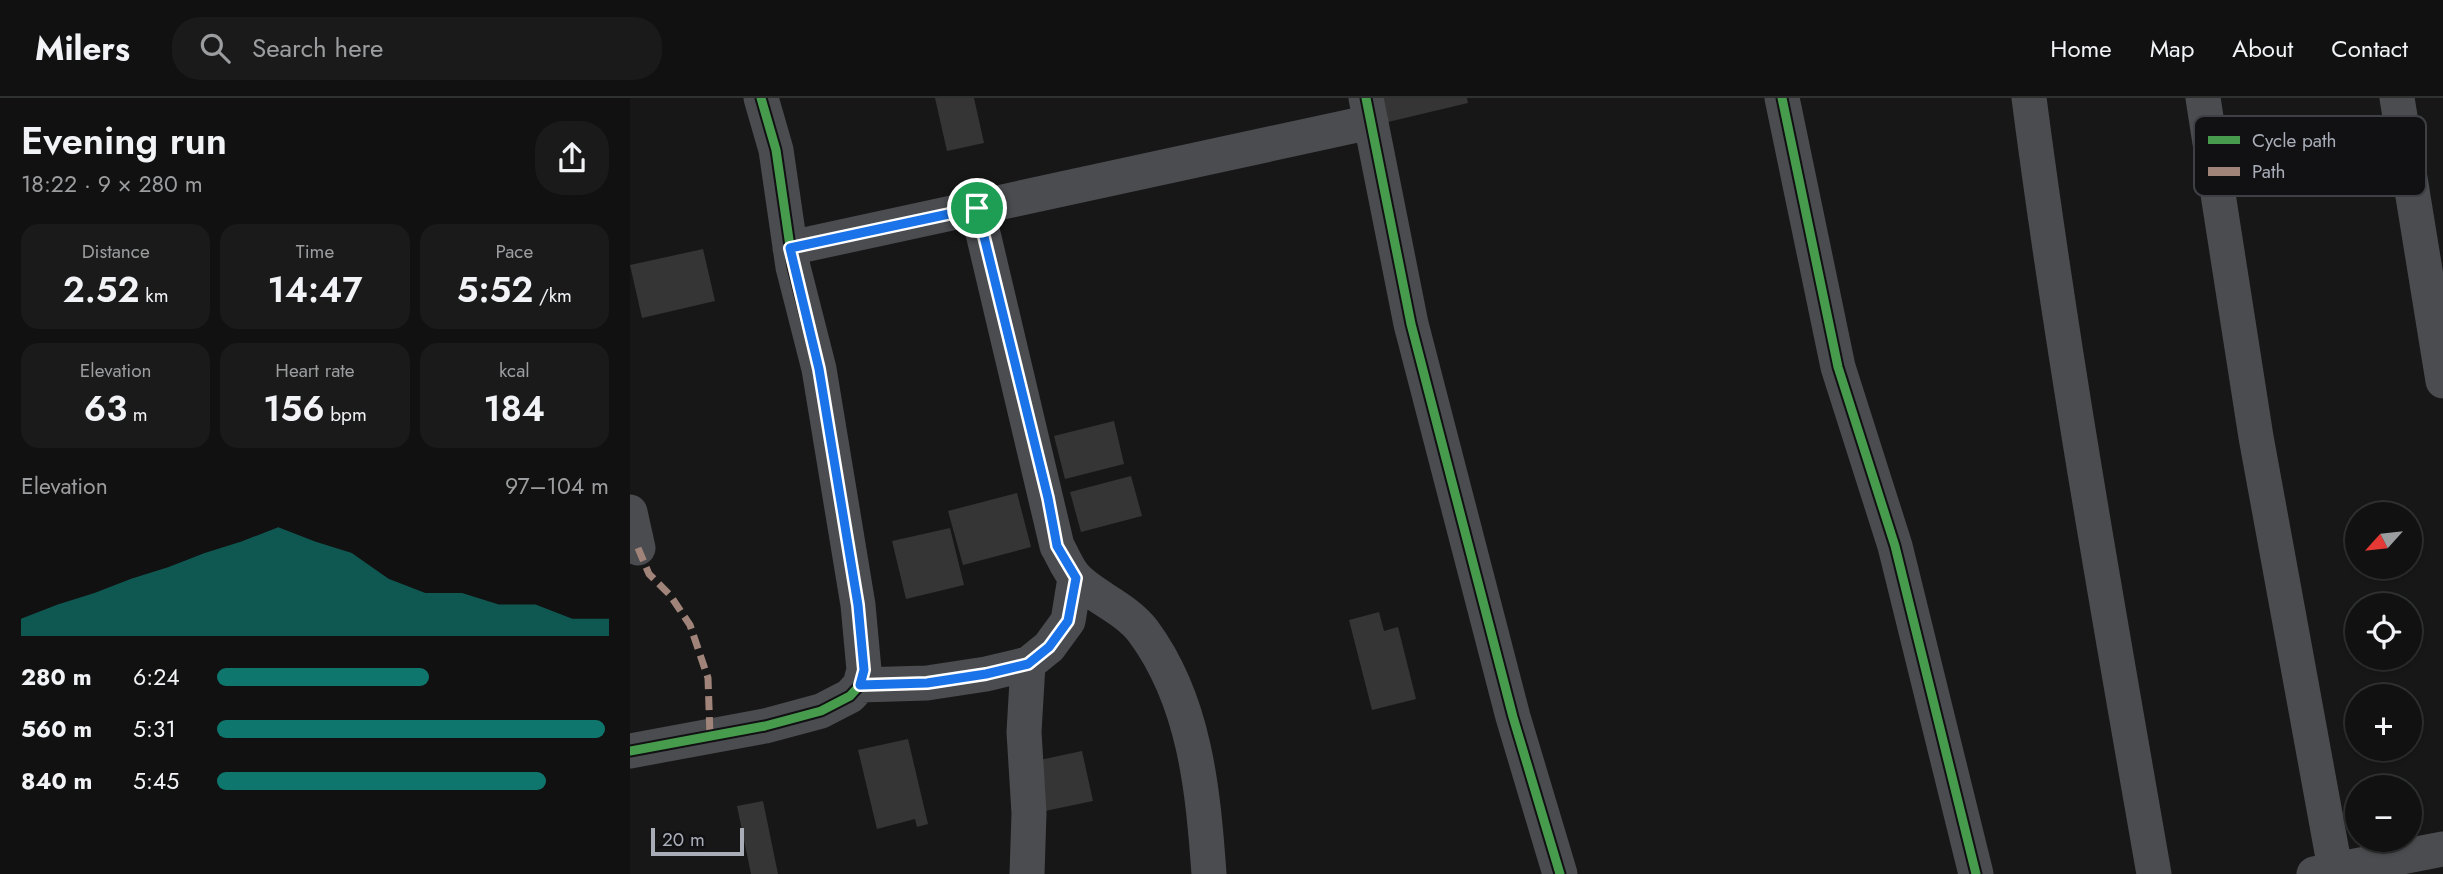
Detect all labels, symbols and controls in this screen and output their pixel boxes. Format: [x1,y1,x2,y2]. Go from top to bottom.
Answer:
search box [172,17,662,80]
text: Milers [35,25,130,72]
icon: search [196,29,234,67]
text: Search here [252,29,383,67]
text: Home [2050,31,2112,66]
text: Map [2150,31,2194,66]
text: About [2232,31,2293,66]
text: Contact [2331,31,2408,66]
text: Evening run [21,113,227,168]
legend [2194,116,2426,196]
button: share [535,121,609,195]
text: Cycle path [2252,127,2337,154]
text: Path [2252,158,2286,185]
text: 18:22 · 9 × 280 m [21,167,203,201]
pin [947,178,1007,238]
icon: arrive [958,189,996,227]
text: Distance [82,238,150,265]
text: Time [296,238,334,265]
text: Pace [495,238,533,265]
text: 2.52 [63,265,140,315]
text: 14:47 [268,265,362,315]
text: 5:52 [457,265,533,315]
text: km [140,282,168,309]
text: /km [533,282,572,309]
text: Elevation [80,357,152,384]
text: Heart rate [275,357,355,384]
text: kcal [499,357,530,384]
text: 63 [84,384,127,434]
text: 156 [263,384,325,434]
text: 184 [484,384,545,434]
text: m [127,401,148,428]
text: bpm [325,401,367,428]
text: Elevation [21,469,108,503]
text: 97–104 m [505,469,609,503]
north arrow [2345,502,2422,579]
map controls [2345,502,2422,852]
button: locate [2345,593,2422,670]
text: 280 m [21,660,92,694]
text: 6:24 [133,660,180,694]
button: + [2345,684,2422,761]
text: 560 m [21,712,92,746]
text: 5:31 [133,712,176,746]
text: 840 m [21,764,92,798]
text: 5:45 [133,764,179,798]
button: − [2345,775,2422,852]
scale bar [651,825,744,857]
text: 20 m [662,826,705,853]

